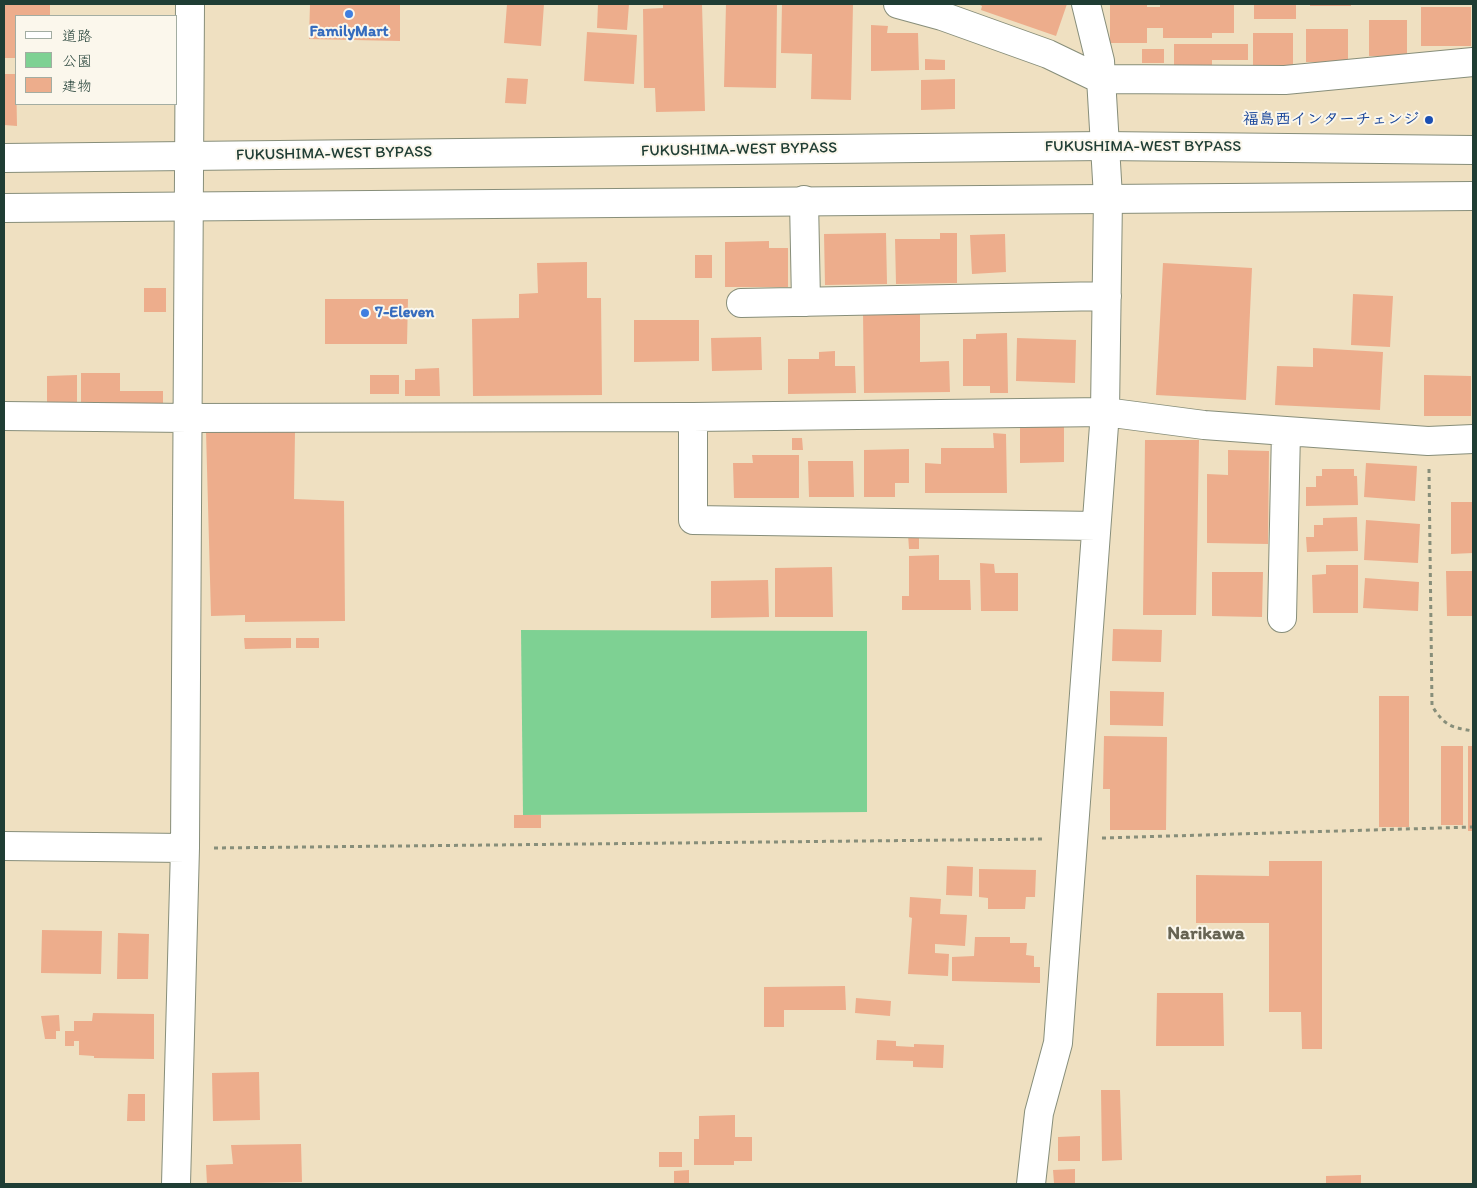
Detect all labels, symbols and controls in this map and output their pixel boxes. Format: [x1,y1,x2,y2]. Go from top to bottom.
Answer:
marker: FamilyMart [343,8,355,20]
legend [15,15,178,105]
place label: FamilyMart [309,22,389,42]
text: 道路 [62,27,92,45]
text: 公園 [62,52,92,70]
text: 建物 [62,77,92,95]
place label: 福島西インターチェンジ [1243,110,1419,130]
marker: 福島西インターチェンジ [1423,114,1435,126]
street label: FUKUSHIMA-WEST BYPASS [1045,137,1241,157]
street label: FUKUSHIMA-WEST BYPASS [641,139,837,161]
street label: FUKUSHIMA-WEST BYPASS [236,143,432,165]
place label: 7-Eleven [375,303,434,323]
marker: 7-Eleven [359,307,371,319]
district label: Narikawa [1167,923,1245,945]

